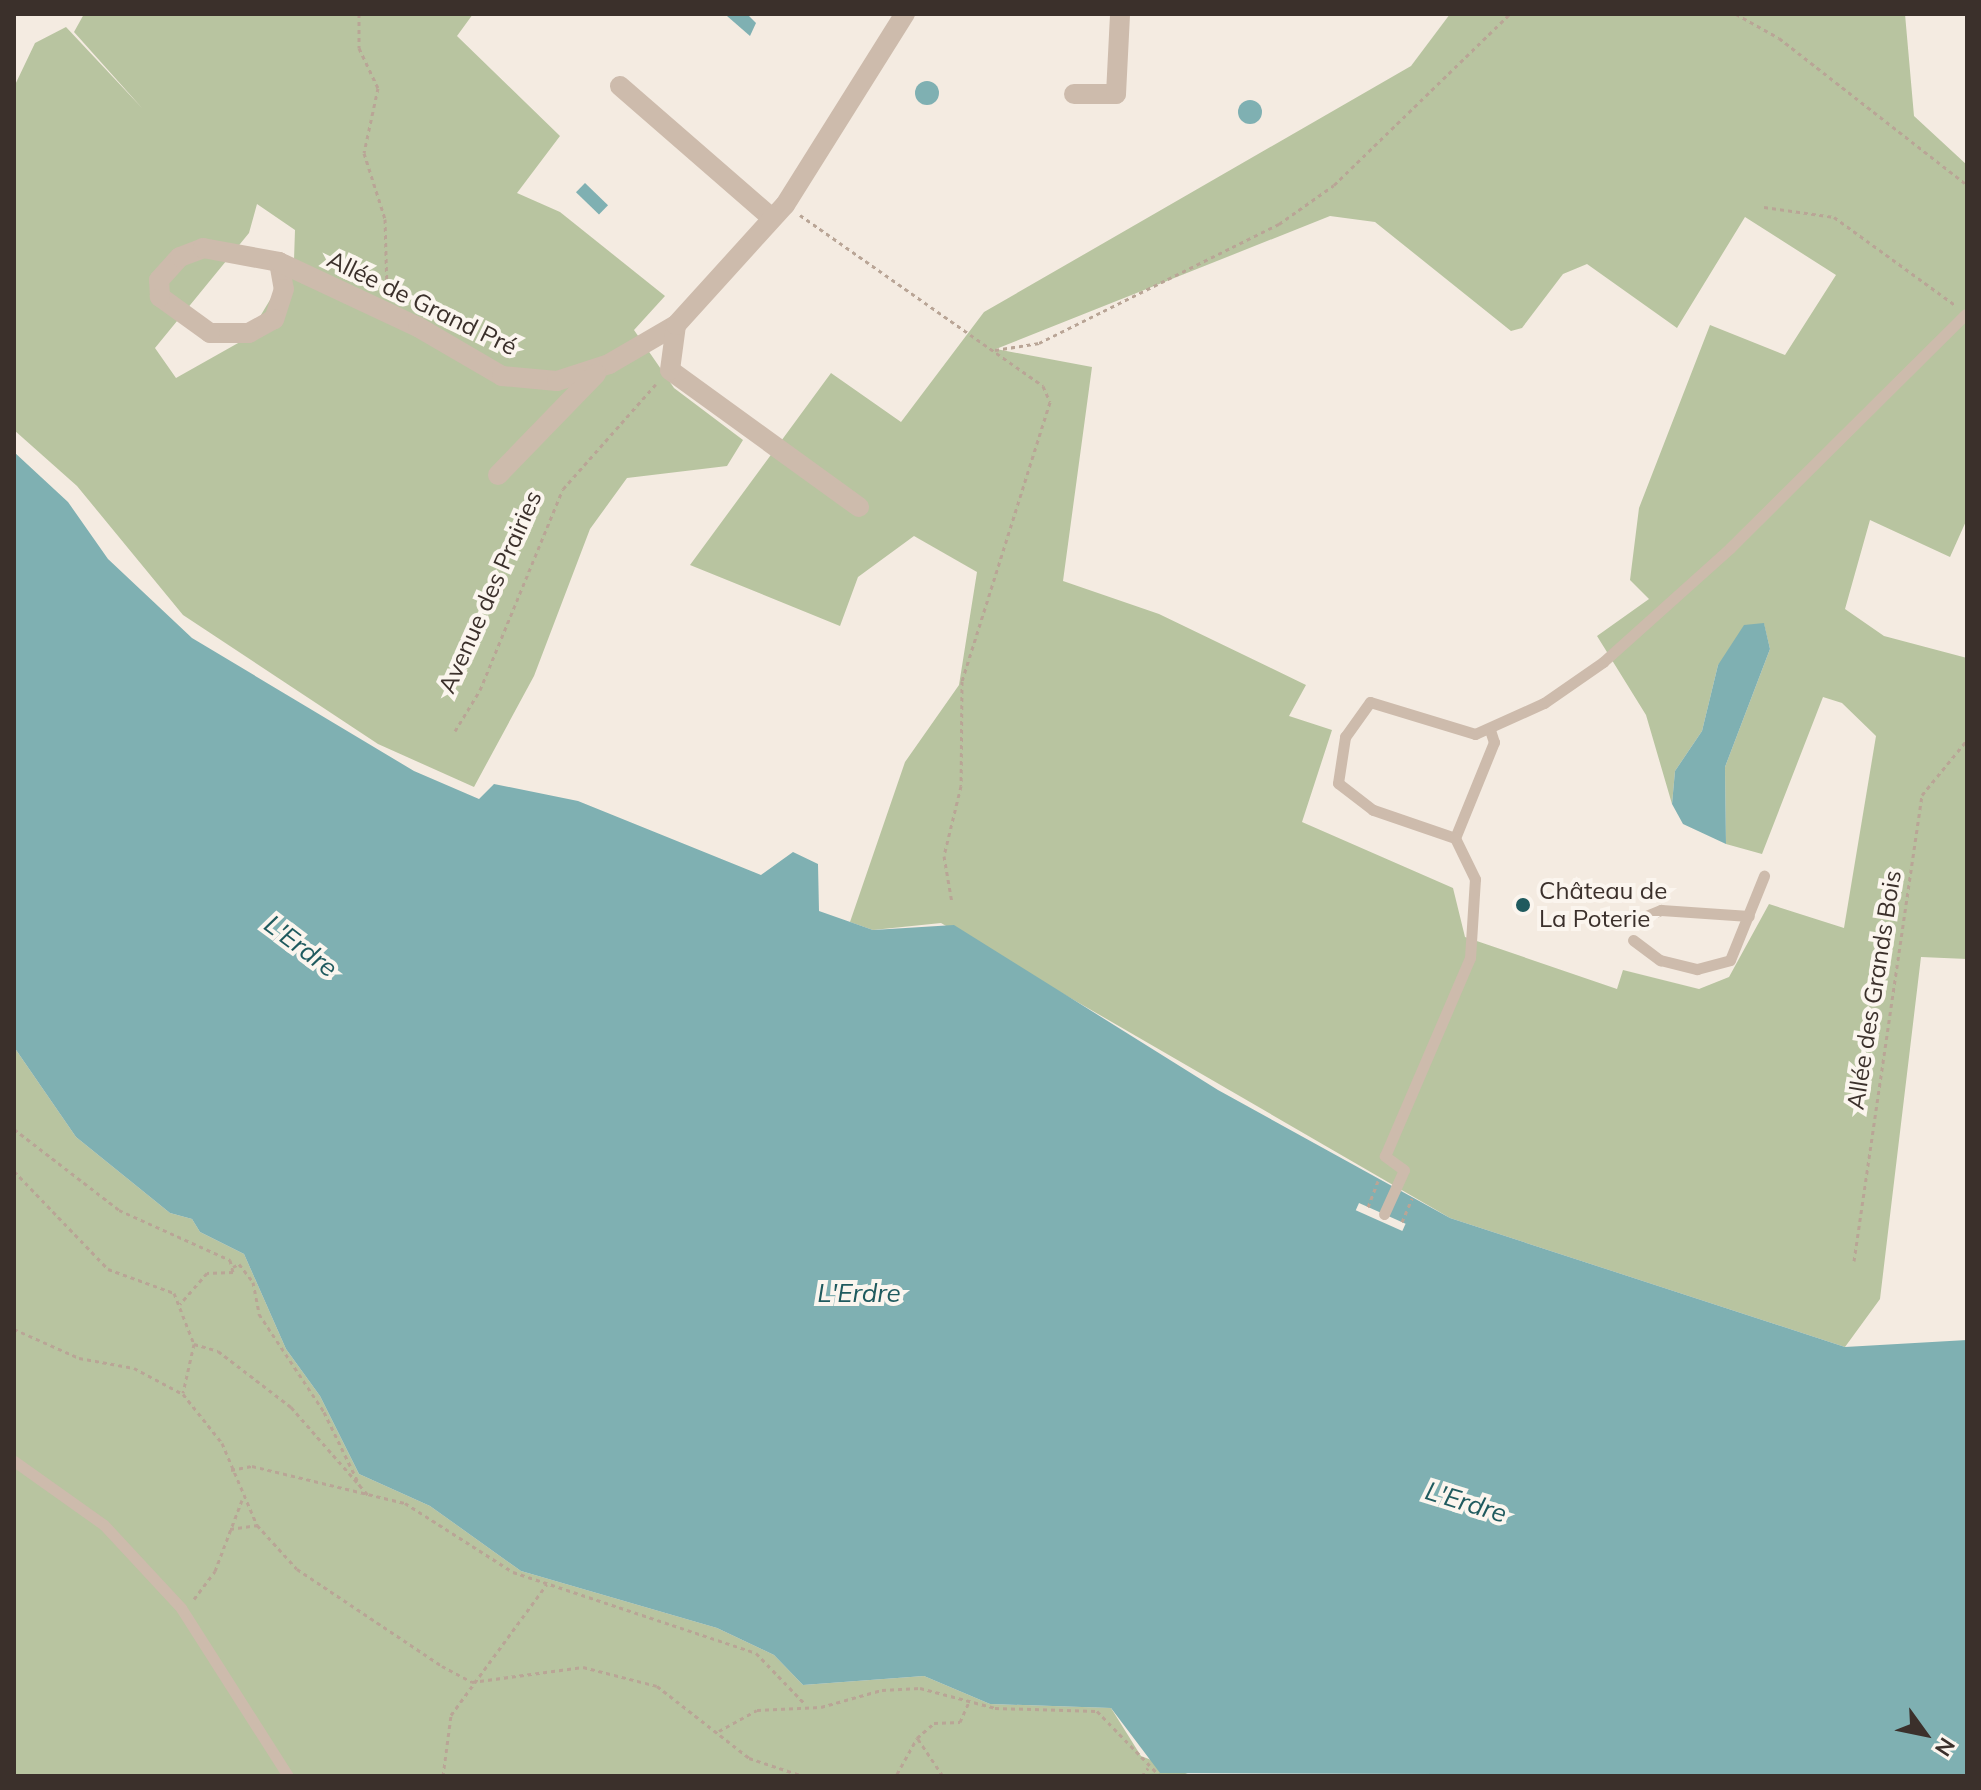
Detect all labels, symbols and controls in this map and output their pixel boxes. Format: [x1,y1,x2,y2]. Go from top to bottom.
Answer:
street label: Allée de Grand Pré [322,245,522,361]
street label: Avenue des Prairies [432,486,548,698]
street label: Allée des Grands Bois [1841,868,1907,1112]
place label: Château de La Poterie [1539,877,1667,933]
marker: Château de La Poterie [1514,896,1532,914]
water label: L'Erdre [258,908,344,984]
water label: L'Erdre [817,1277,901,1309]
water label: L'Erdre [1422,1475,1510,1529]
north arrow [1885,1694,1965,1774]
text: N [1929,1732,1961,1762]

